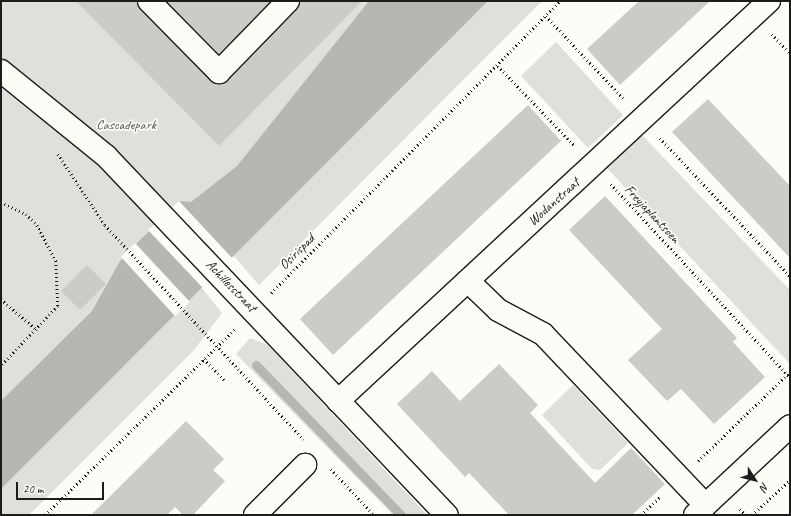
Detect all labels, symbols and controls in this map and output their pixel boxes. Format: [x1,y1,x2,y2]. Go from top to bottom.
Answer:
park label: Cascadepark [96,117,156,133]
street label: Wodanstraat [525,175,583,229]
street label: Freyjaplantsoen [621,181,683,247]
street label: Osirispad [276,231,318,273]
street label: Achillesstraat [202,256,260,316]
north arrow [735,460,775,500]
scale bar [18,474,106,500]
text: N [757,480,772,494]
text: 20 m [23,481,43,497]

